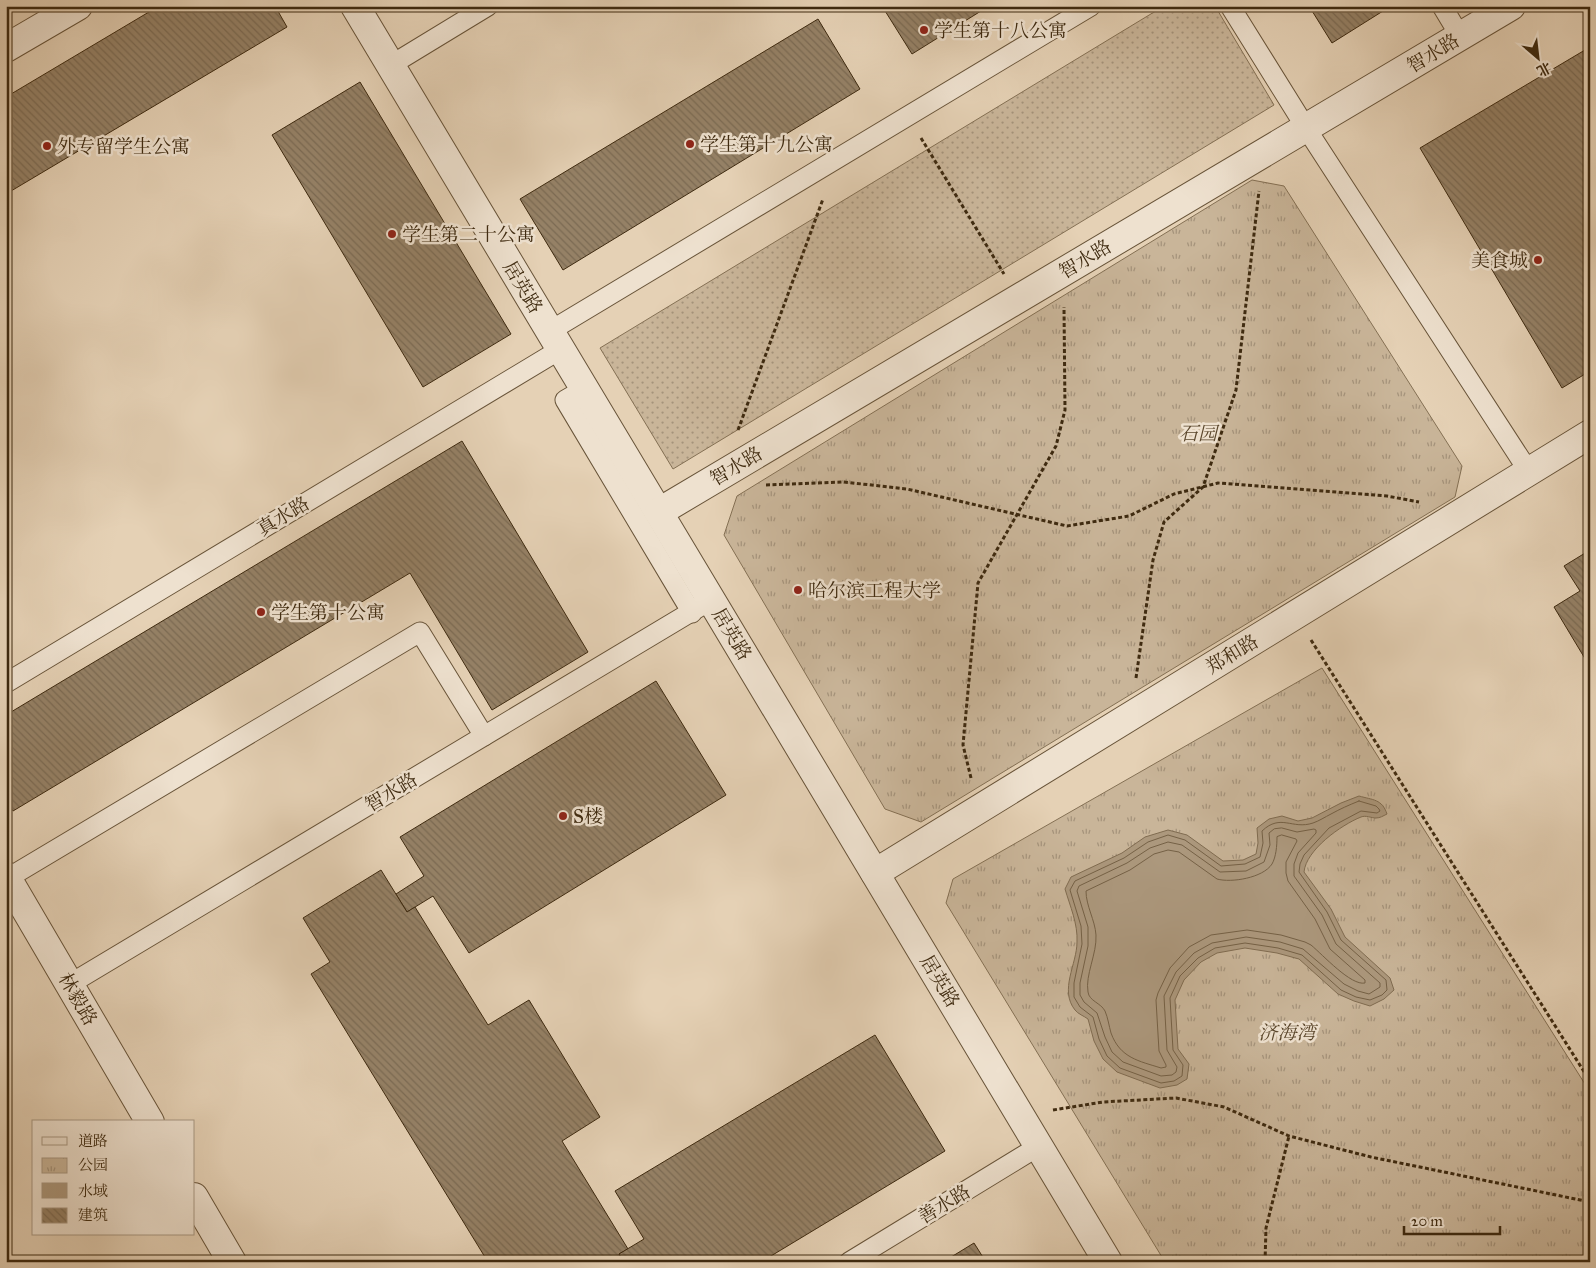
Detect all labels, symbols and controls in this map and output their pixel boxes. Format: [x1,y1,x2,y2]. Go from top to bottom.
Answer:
place label: 学生第十八公寓 [934,19,1067,42]
marker: 学生第十八公寓 [918,24,930,36]
street label: 智水路 [1403,28,1463,78]
north arrow [1514,32,1564,82]
text: 北 [1534,58,1554,80]
place label: 学生第十九公寓 [700,133,833,156]
place label: 外专留学生公寓 [57,135,190,158]
marker: 学生第十九公寓 [684,138,696,150]
marker: 外专留学生公寓 [41,140,53,152]
place label: 学生第二十公寓 [402,223,535,246]
marker: 学生第二十公寓 [386,228,398,240]
street label: 智水路 [1055,234,1115,284]
place label: 美食城 [1471,249,1528,272]
marker: 美食城 [1532,254,1544,266]
street label: 居英路 [498,257,548,317]
park label: 石园 [1179,422,1220,445]
street label: 智水路 [706,441,766,491]
street label: 真水路 [253,491,313,541]
place label: 哈尔滨工程大学 [808,579,941,602]
marker: 哈尔滨工程大学 [792,584,804,596]
place label: 学生第十公寓 [271,601,385,624]
street label: 居英路 [707,604,757,664]
marker: 学生第十公寓 [255,606,267,618]
street label: 郑和路 [1202,629,1262,679]
street label: 智水路 [361,767,421,817]
place label: S楼 [573,805,603,828]
marker: S楼 [557,810,569,822]
street label: 居英路 [915,951,965,1011]
street label: 林毅路 [54,969,102,1029]
park label: 济海湾 [1258,1021,1318,1044]
legend [32,1120,195,1236]
text: 道路 [78,1132,108,1150]
text: 公园 [78,1156,108,1174]
street label: 善水路 [914,1179,974,1229]
text: 水域 [78,1182,108,1200]
scale bar [1404,1203,1500,1235]
text: 建筑 [78,1206,108,1224]
text: 20 m [1411,1212,1443,1230]

